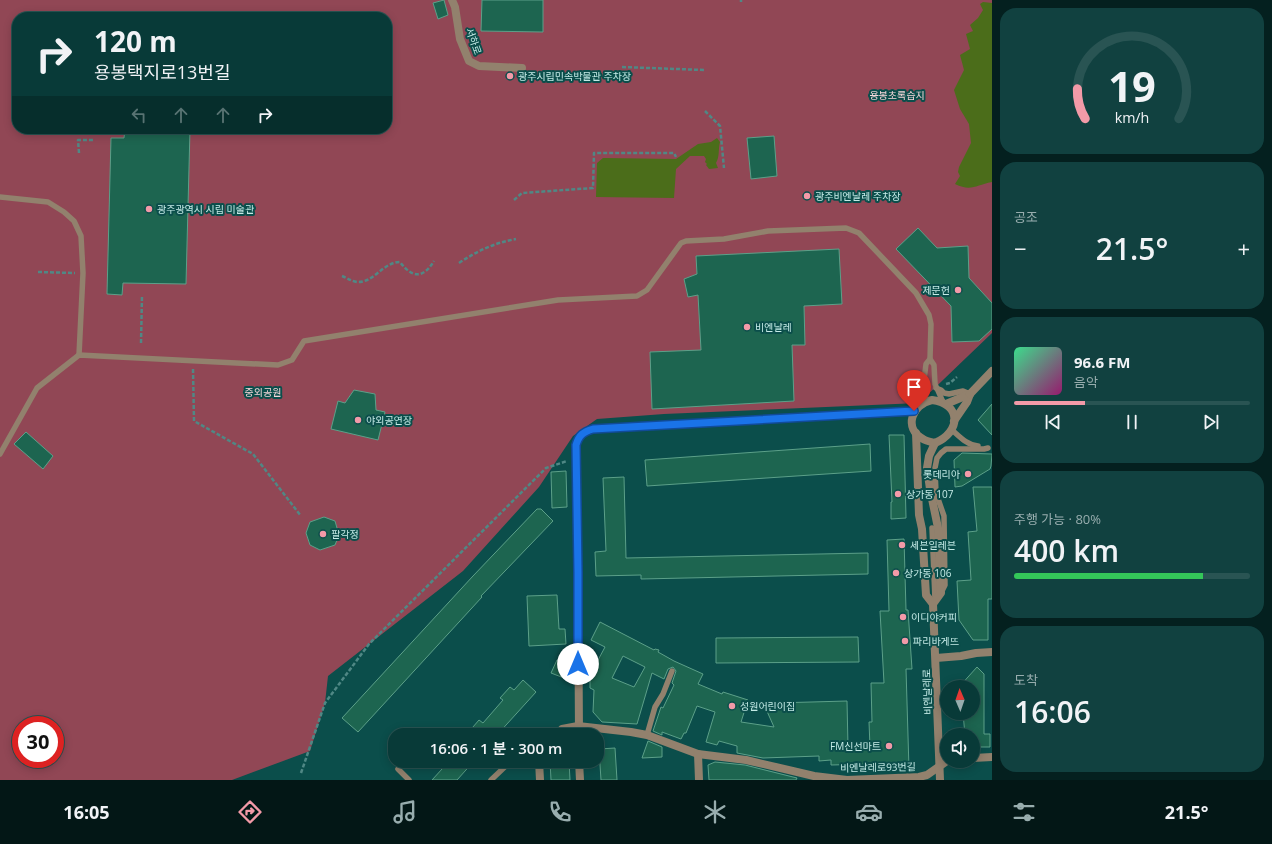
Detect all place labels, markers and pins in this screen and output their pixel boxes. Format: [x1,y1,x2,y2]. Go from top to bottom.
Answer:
place label: 광주시립민속박물관 주차장 [518,69,631,83]
marker: 광주시립민속박물관 주차장 [505,71,515,81]
place label: 광주비엔날레 주차장 [815,189,900,203]
marker: 광주비엔날레 주차장 [802,191,812,201]
place label: 광주광역시 시립 미술관 [157,202,255,216]
marker: 광주광역시 시립 미술관 [144,204,154,214]
place label: 제문헌 [922,283,950,297]
marker: 제문헌 [953,285,963,295]
place label: 비엔날레 [755,320,792,334]
marker: 비엔날레 [742,322,752,332]
pin [897,370,931,411]
place label: 야외공연장 [366,413,412,427]
marker: 야외공연장 [353,415,363,425]
place label: 롯데리아 [923,467,961,481]
marker: 롯데리아 [963,469,973,479]
place label: 상가동 107 [906,487,954,501]
marker: 상가동 107 [893,489,903,499]
place label: 팔각정 [331,527,359,541]
marker: 팔각정 [318,529,328,539]
place label: 세븐일레븐 [910,538,956,552]
marker: 세븐일레븐 [897,540,907,550]
place label: 상가동 106 [904,566,952,580]
marker: 상가동 106 [891,568,901,578]
place label: 이디야커피 [911,610,957,624]
marker: 이디야커피 [898,612,908,622]
place label: 파리바게뜨 [913,634,959,648]
marker: 파리바게뜨 [900,636,910,646]
place label: 성원어린이집 [740,699,795,713]
marker: 성원어린이집 [727,701,737,711]
place label: FM신선마트 [830,739,881,753]
marker: FM신선마트 [884,741,894,751]

